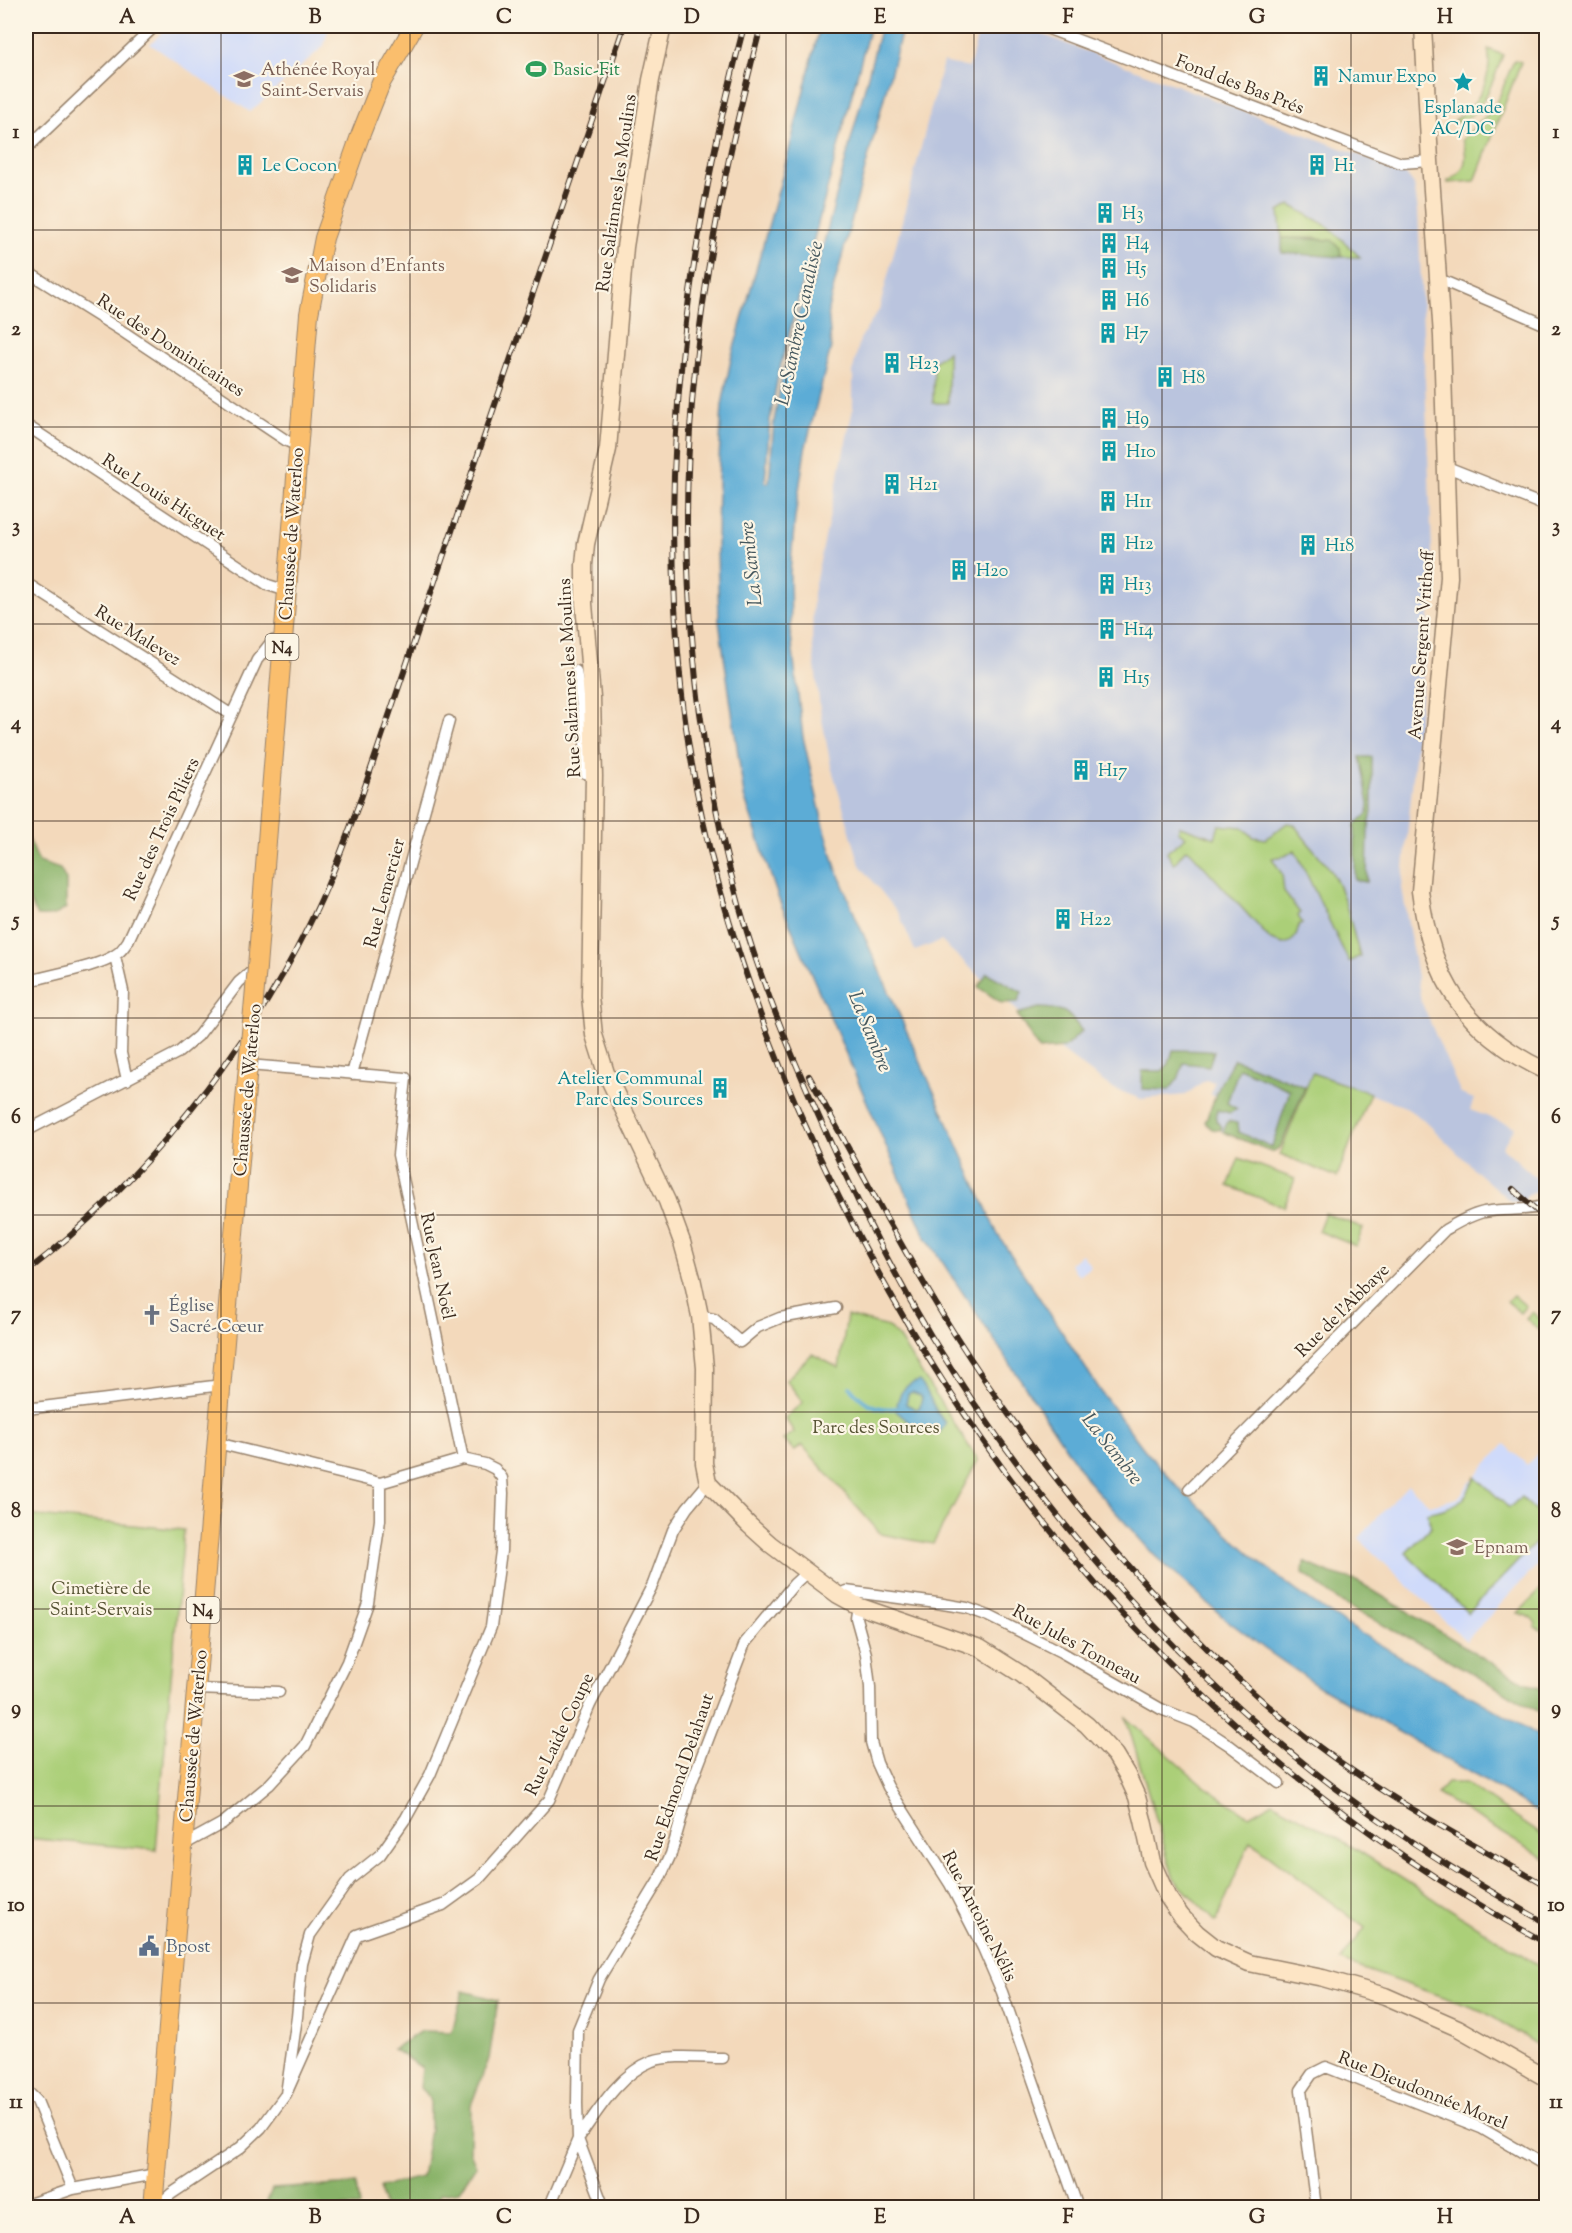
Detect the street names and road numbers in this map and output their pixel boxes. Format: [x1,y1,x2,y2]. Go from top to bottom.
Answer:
street label: Fond des Bas Prés [1171,49,1307,122]
street label: Rue Salzinnes les Moulins [591,93,645,294]
street label: Rue des Dominicaines [91,289,249,404]
street label: Chaussée de Waterloo [274,447,312,621]
street label: Rue Louis Hicguet [96,449,230,549]
street label: Avenue Sergent Vrithoff [1403,548,1443,741]
street label: Rue Salzinnes les Moulins [553,577,589,778]
street label: Rue Malevez [89,600,185,673]
road number: N4 [266,634,298,660]
street label: Rue des Trois Piliers [118,754,207,906]
street label: Rue Lemercier [359,836,413,951]
street label: Chaussée de Waterloo [228,1003,270,1178]
street label: Rue Jean Noël [412,1211,460,1322]
street label: Rue de l'Abbaye [1290,1258,1396,1364]
road number: N4 [186,1597,220,1623]
street label: Rue Jules Tonneau [1007,1600,1145,1692]
street label: Chaussée de Waterloo [174,1649,216,1824]
street label: Rue Laide Coupe [520,1669,602,1801]
street label: Rue Edmond Delahaut [640,1690,722,1865]
street label: Rue Antoine Nélis [934,1847,1022,1987]
street label: Rue Dieudonnée Morel [1334,2046,1511,2138]

